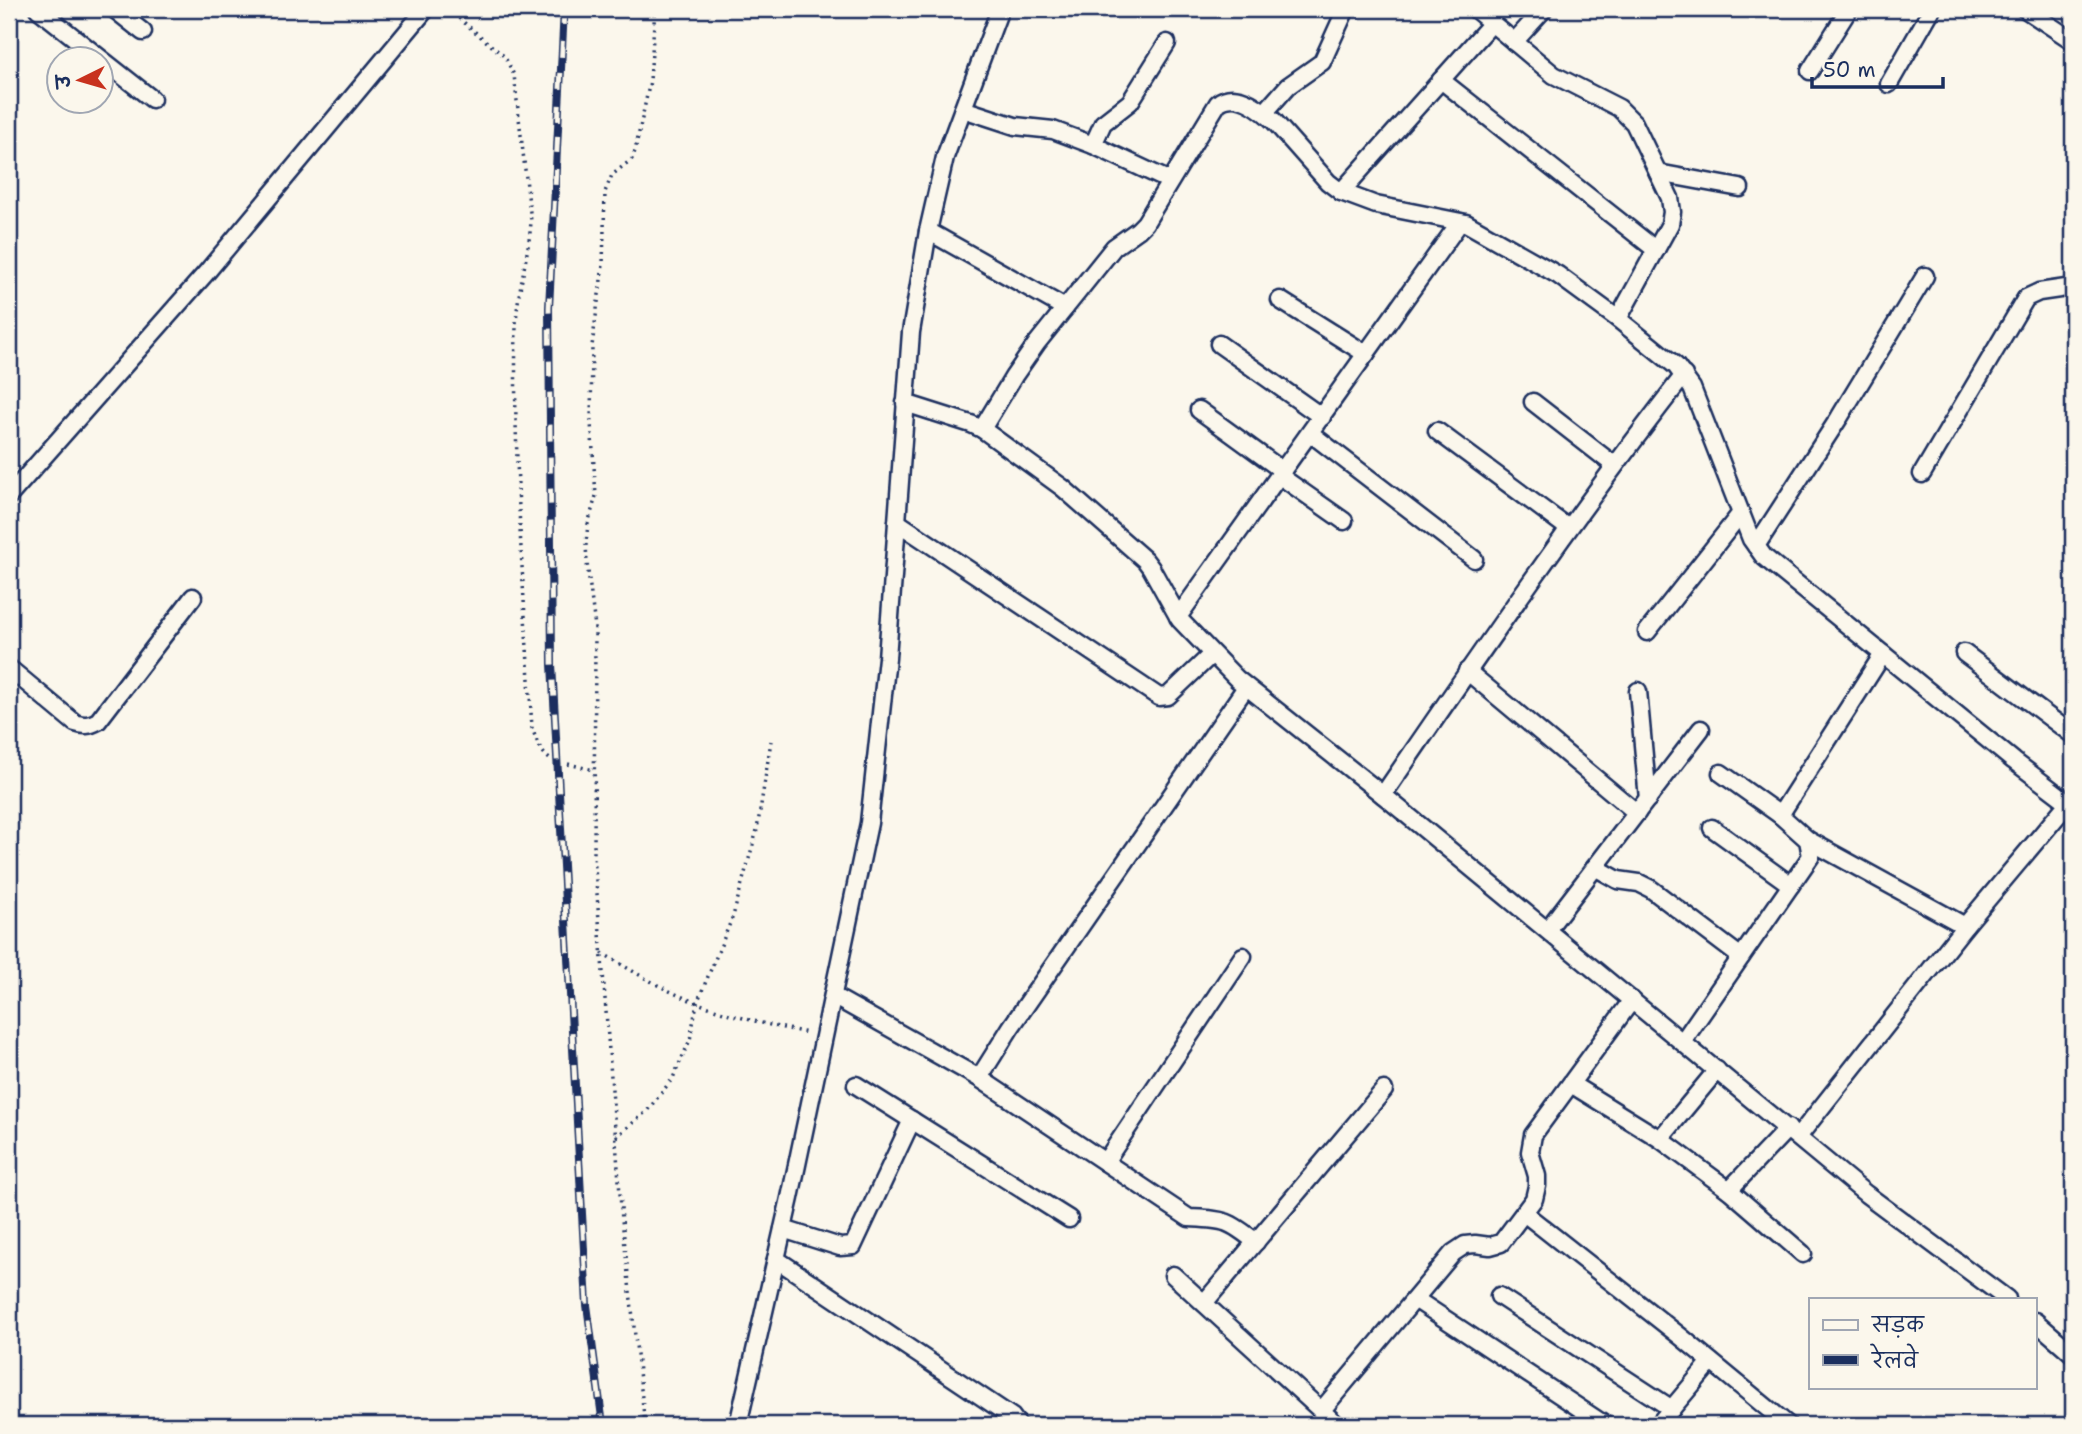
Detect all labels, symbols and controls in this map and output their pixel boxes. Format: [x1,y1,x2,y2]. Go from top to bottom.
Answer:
north arrow [46,46,116,116]
scale bar [1812,46,1944,90]
text: 50 m [1823,56,1876,84]
text: उ [50,72,77,91]
legend [1809,1298,2036,1388]
text: सड़क [1871,1311,1925,1339]
text: रेलवे [1869,1343,1919,1375]

